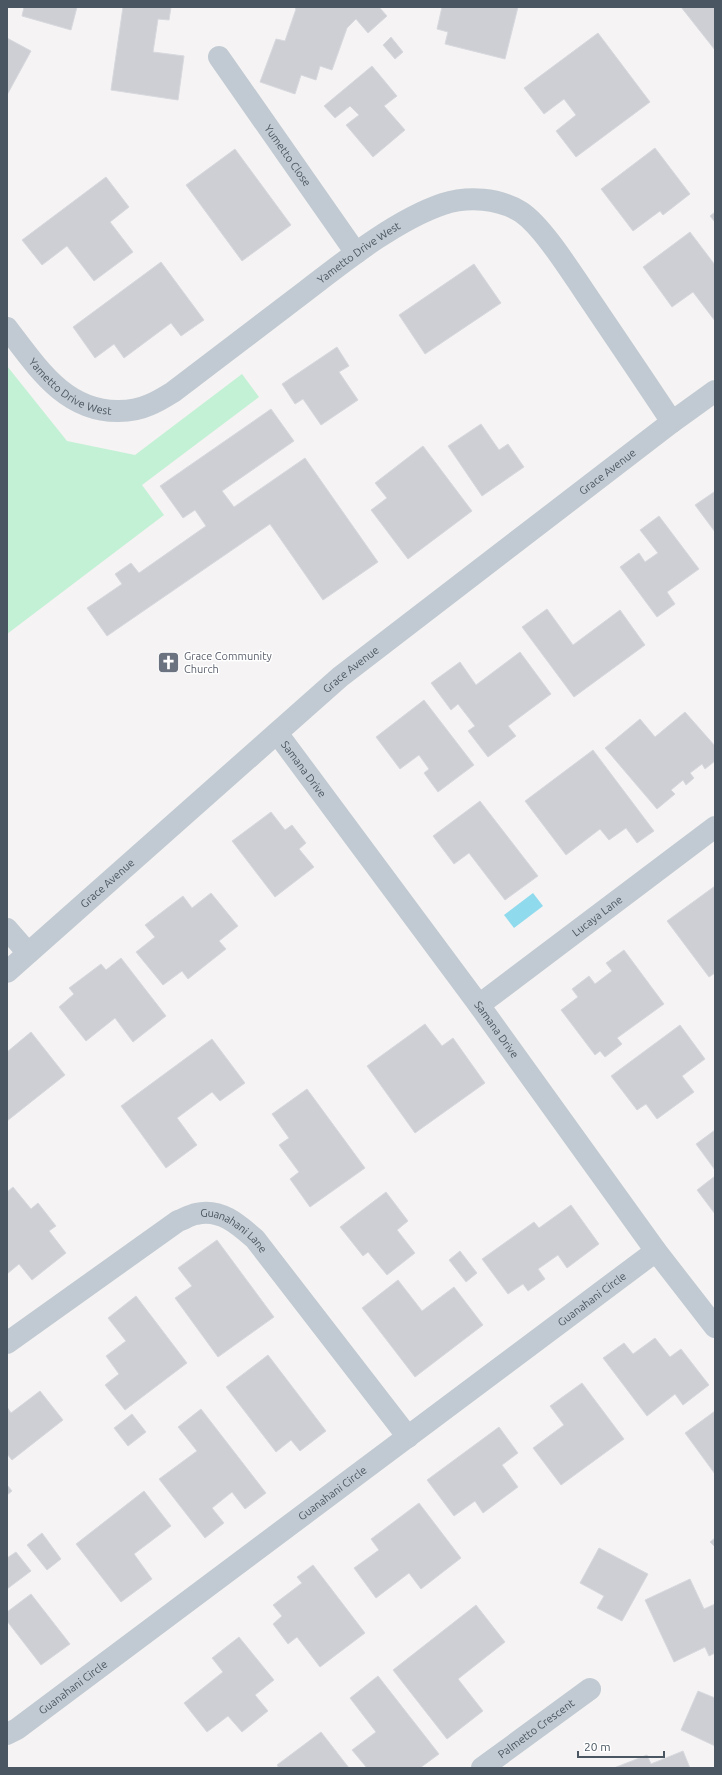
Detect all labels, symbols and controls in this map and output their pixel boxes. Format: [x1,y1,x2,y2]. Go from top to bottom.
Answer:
street label: Yumetto Close [262,122,313,189]
street label: Yametto Drive West [315,219,403,286]
street label: Yametto Drive West [26,356,113,417]
street label: Grace Avenue [577,446,638,497]
street label: Grace Avenue [320,644,381,695]
church icon: Grace Community Church [155,649,181,675]
place label: Grace Community Church [184,650,272,675]
street label: Samana Drive [279,739,329,800]
street label: Grace Avenue [78,856,137,910]
street label: Lucaya Lane [570,893,625,939]
street label: Samana Drive [472,999,521,1060]
street label: Guanahani Lane [200,1207,269,1255]
street label: Guanahani Circle [555,1270,628,1328]
street label: Guanahani Circle [296,1464,369,1523]
street label: Guanahani Circle [36,1658,109,1717]
street label: Palmetto Crescent [495,1696,577,1760]
scale bar [578,1733,664,1759]
text: 20 m [584,1740,611,1753]

